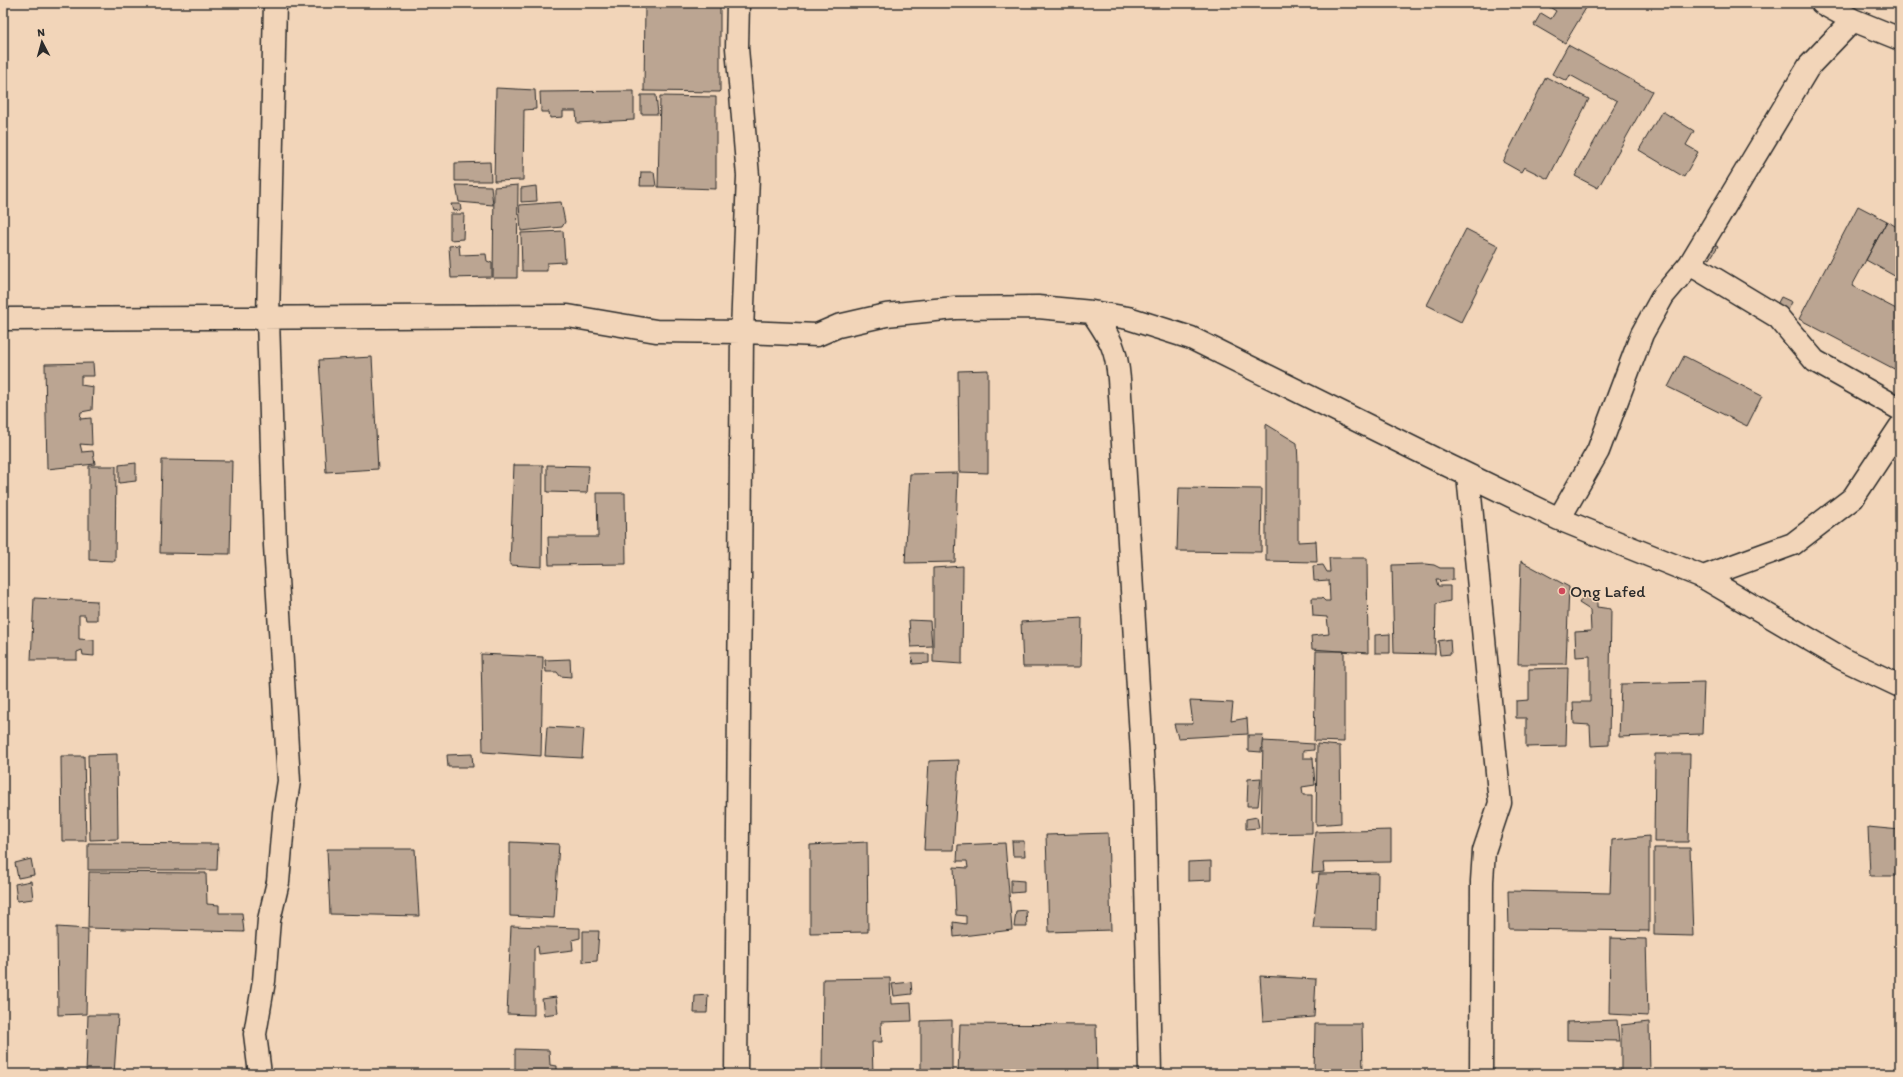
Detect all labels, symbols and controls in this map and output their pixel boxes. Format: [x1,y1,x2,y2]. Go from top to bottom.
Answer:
north arrow [22,22,62,62]
text: N [37,26,45,39]
place label: Ong Lafed [1570,581,1646,601]
marker: Ong Lafed [1557,586,1567,596]

